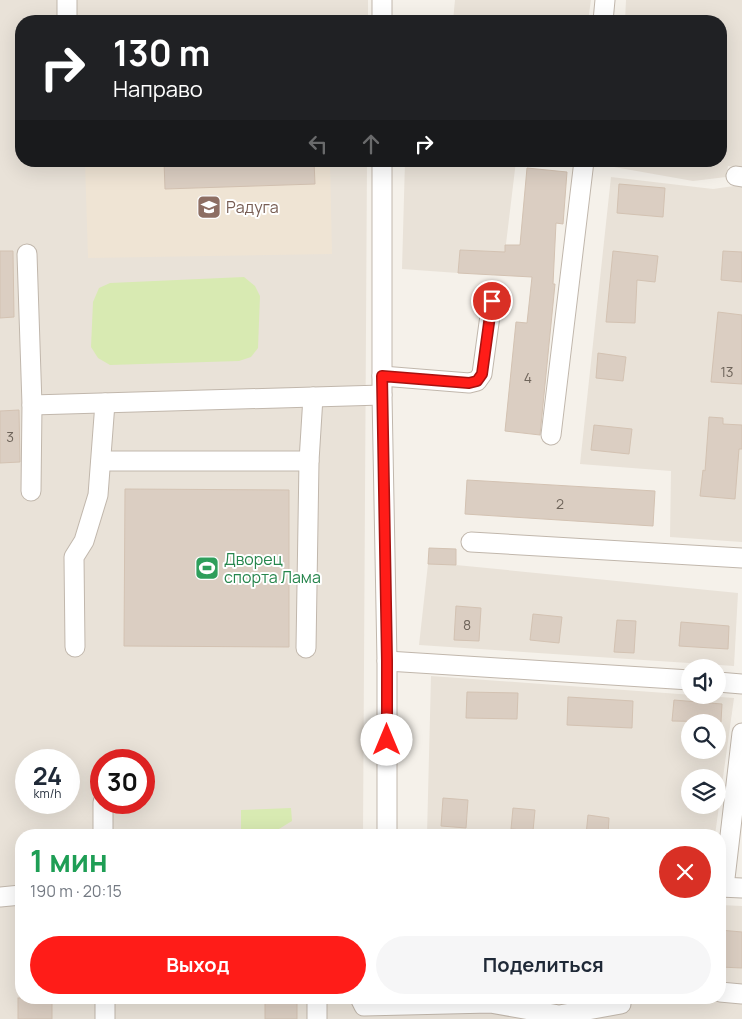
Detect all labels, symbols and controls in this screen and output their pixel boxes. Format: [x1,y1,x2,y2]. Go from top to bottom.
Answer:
text: 130 m [113,29,210,77]
icon: right [30,35,95,100]
text: Направо [113,74,203,104]
icon: left [304,130,332,158]
icon: ahead [357,130,385,158]
icon: right [410,130,438,158]
school or university icon: Радуга [196,194,222,220]
place label: Радуга [226,196,279,218]
pin [471,280,513,322]
icon: arrive [478,287,506,315]
house number: 13 [720,362,734,381]
house number: 4 [524,368,532,387]
house number: 3 [6,427,14,446]
house number: 2 [556,494,564,513]
place label: Дворец спорта Лама [224,548,321,588]
sports icon: Дворец спорта Лама [194,555,220,581]
house number: 8 [463,615,471,634]
map controls [681,659,726,814]
button: sound [681,659,726,704]
position arrow [360,713,412,765]
button: search [681,714,726,759]
speed limit sign: 30 [90,749,155,814]
text: 24 [33,758,62,793]
button: layers [681,769,726,814]
text: km/h [34,785,61,802]
text: 1 мин [30,840,108,881]
button: close [659,846,711,898]
text: 190 m · 20:15 [30,880,122,902]
button: Выход [30,936,366,994]
button: Поделиться [376,936,711,994]

